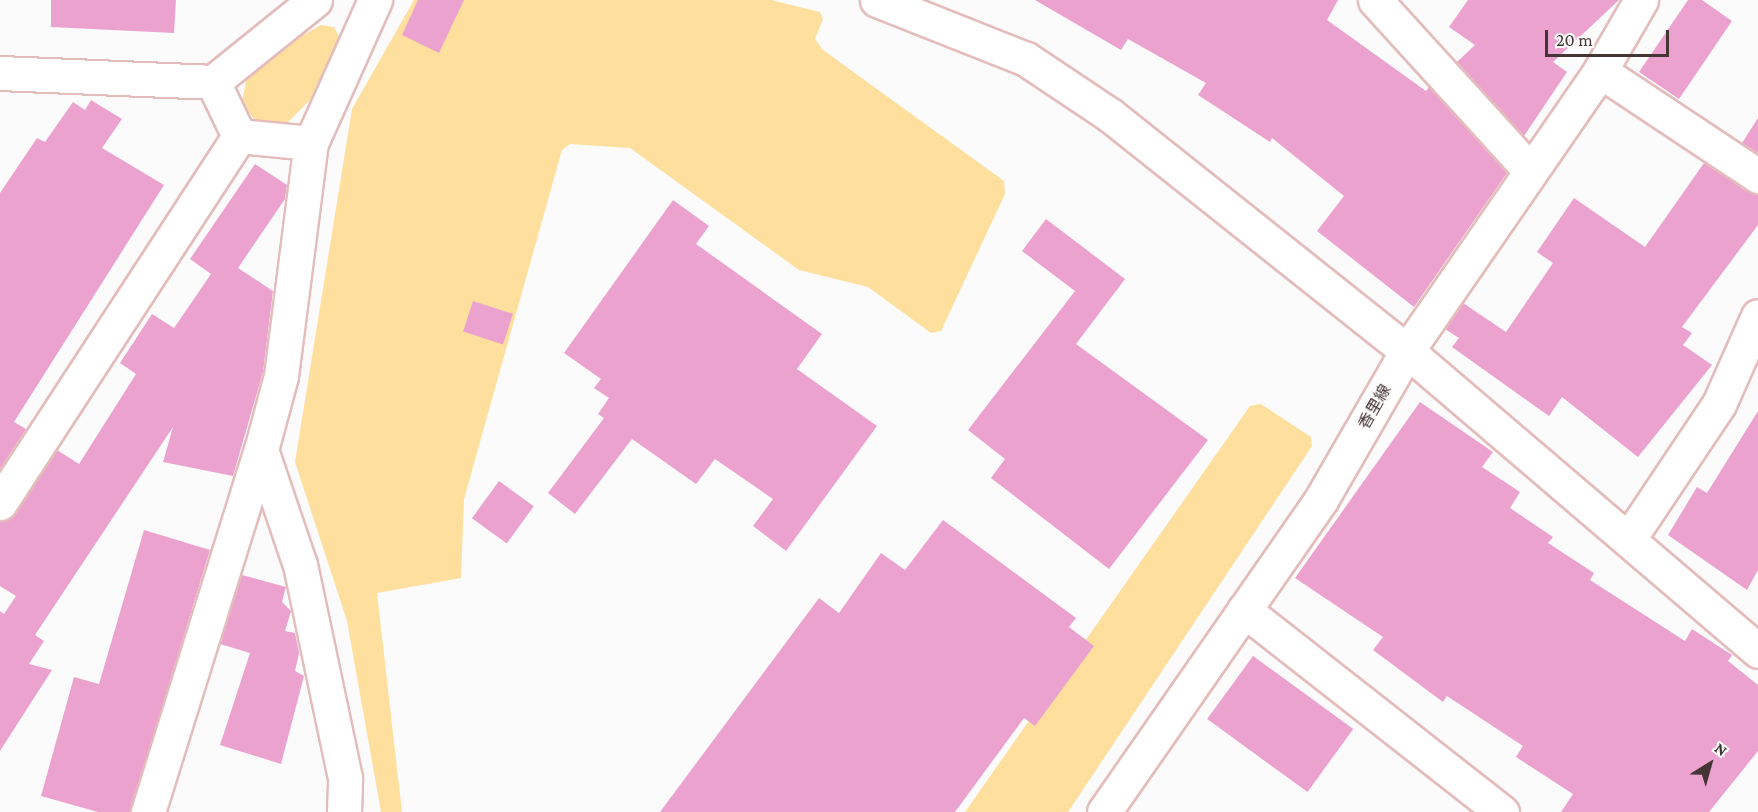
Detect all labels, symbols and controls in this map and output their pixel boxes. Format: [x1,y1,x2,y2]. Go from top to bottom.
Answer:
scale bar [1548,18,1672,56]
text: 20 m [1556,30,1593,50]
street label: 香里線 [1355,381,1395,433]
north arrow [1680,734,1740,794]
text: N [1712,739,1731,759]

